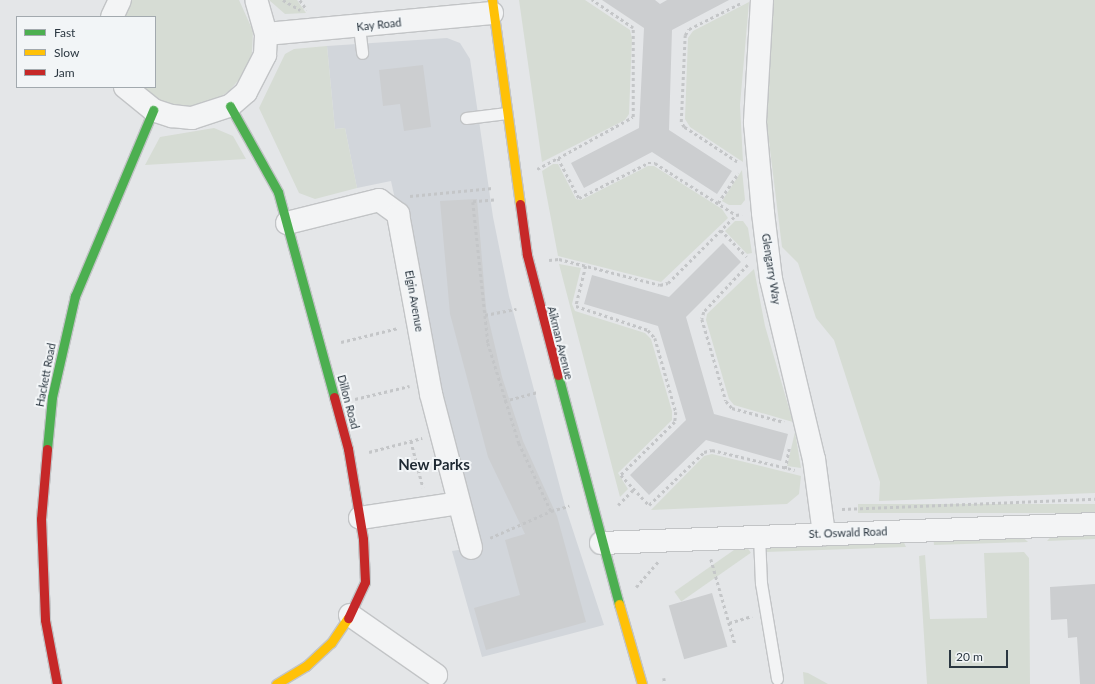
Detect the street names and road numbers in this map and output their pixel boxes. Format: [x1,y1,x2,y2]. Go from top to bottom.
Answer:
street label: Kay Road [356,16,402,34]
street label: Glengarry Way [759,232,783,306]
street label: Elgin Avenue [402,269,426,333]
street label: Aikman Avenue [544,305,576,381]
street label: Hackett Road [33,342,59,408]
street label: Dillon Road [334,373,362,431]
street label: St. Oswald Road [809,525,887,541]

